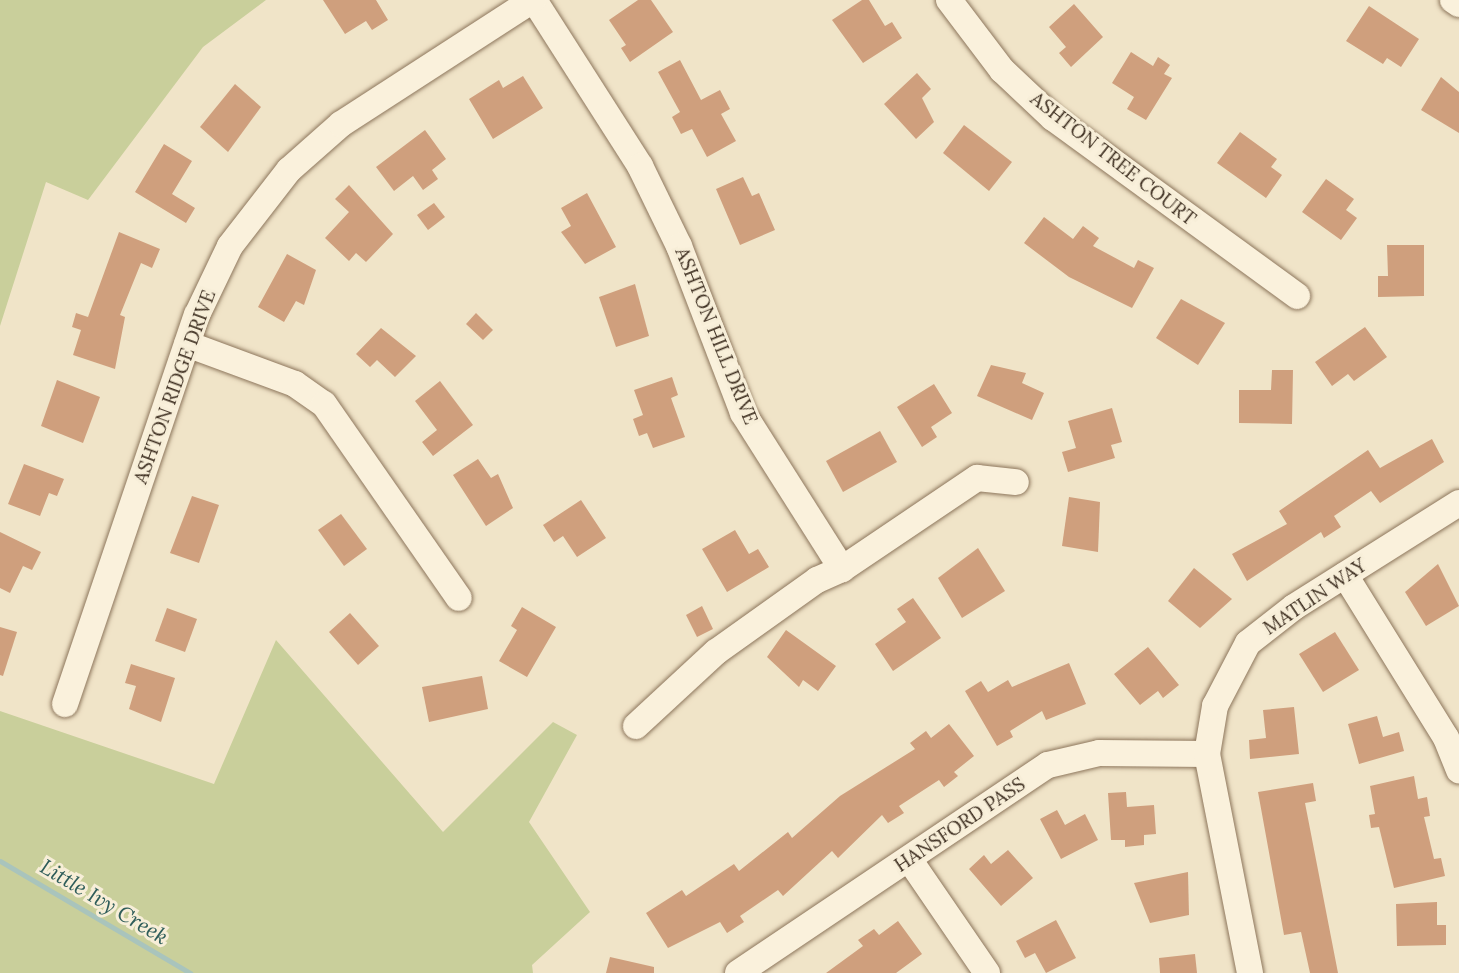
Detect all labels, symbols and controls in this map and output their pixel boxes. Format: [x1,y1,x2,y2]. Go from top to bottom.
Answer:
street label: ASHTON TREE COURT [1026,87,1200,231]
street label: ASHTON HILL DRIVE [670,244,762,428]
street label: ASHTON RIDGE DRIVE [129,287,221,487]
street label: MATLIN WAY [1259,554,1371,640]
street label: HANSFORD PASS [890,773,1030,877]
water label: Little Ivy Creek [36,854,172,950]

